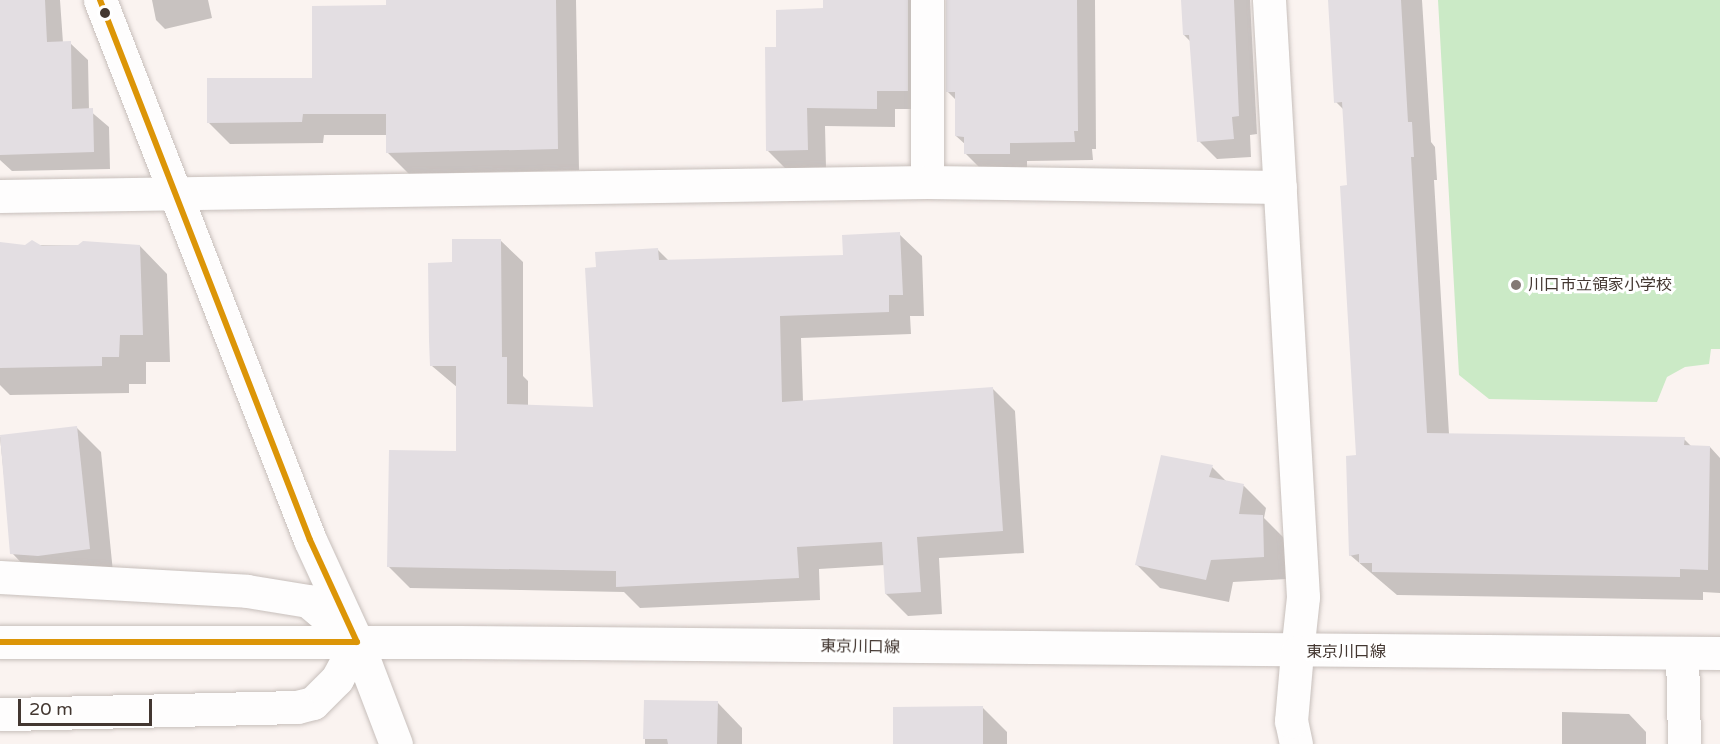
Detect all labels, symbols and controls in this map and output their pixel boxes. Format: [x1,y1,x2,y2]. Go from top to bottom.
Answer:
unlabelled marker [99,7,111,19]
place label: 川口市立領家小学校 [1528,275,1672,295]
marker: 川口市立領家小学校 [1509,278,1523,292]
street label: 東京川口線 [820,637,900,657]
street label: 東京川口線 [1306,642,1386,662]
scale bar [21,687,154,725]
text: 20 m [29,698,73,720]

